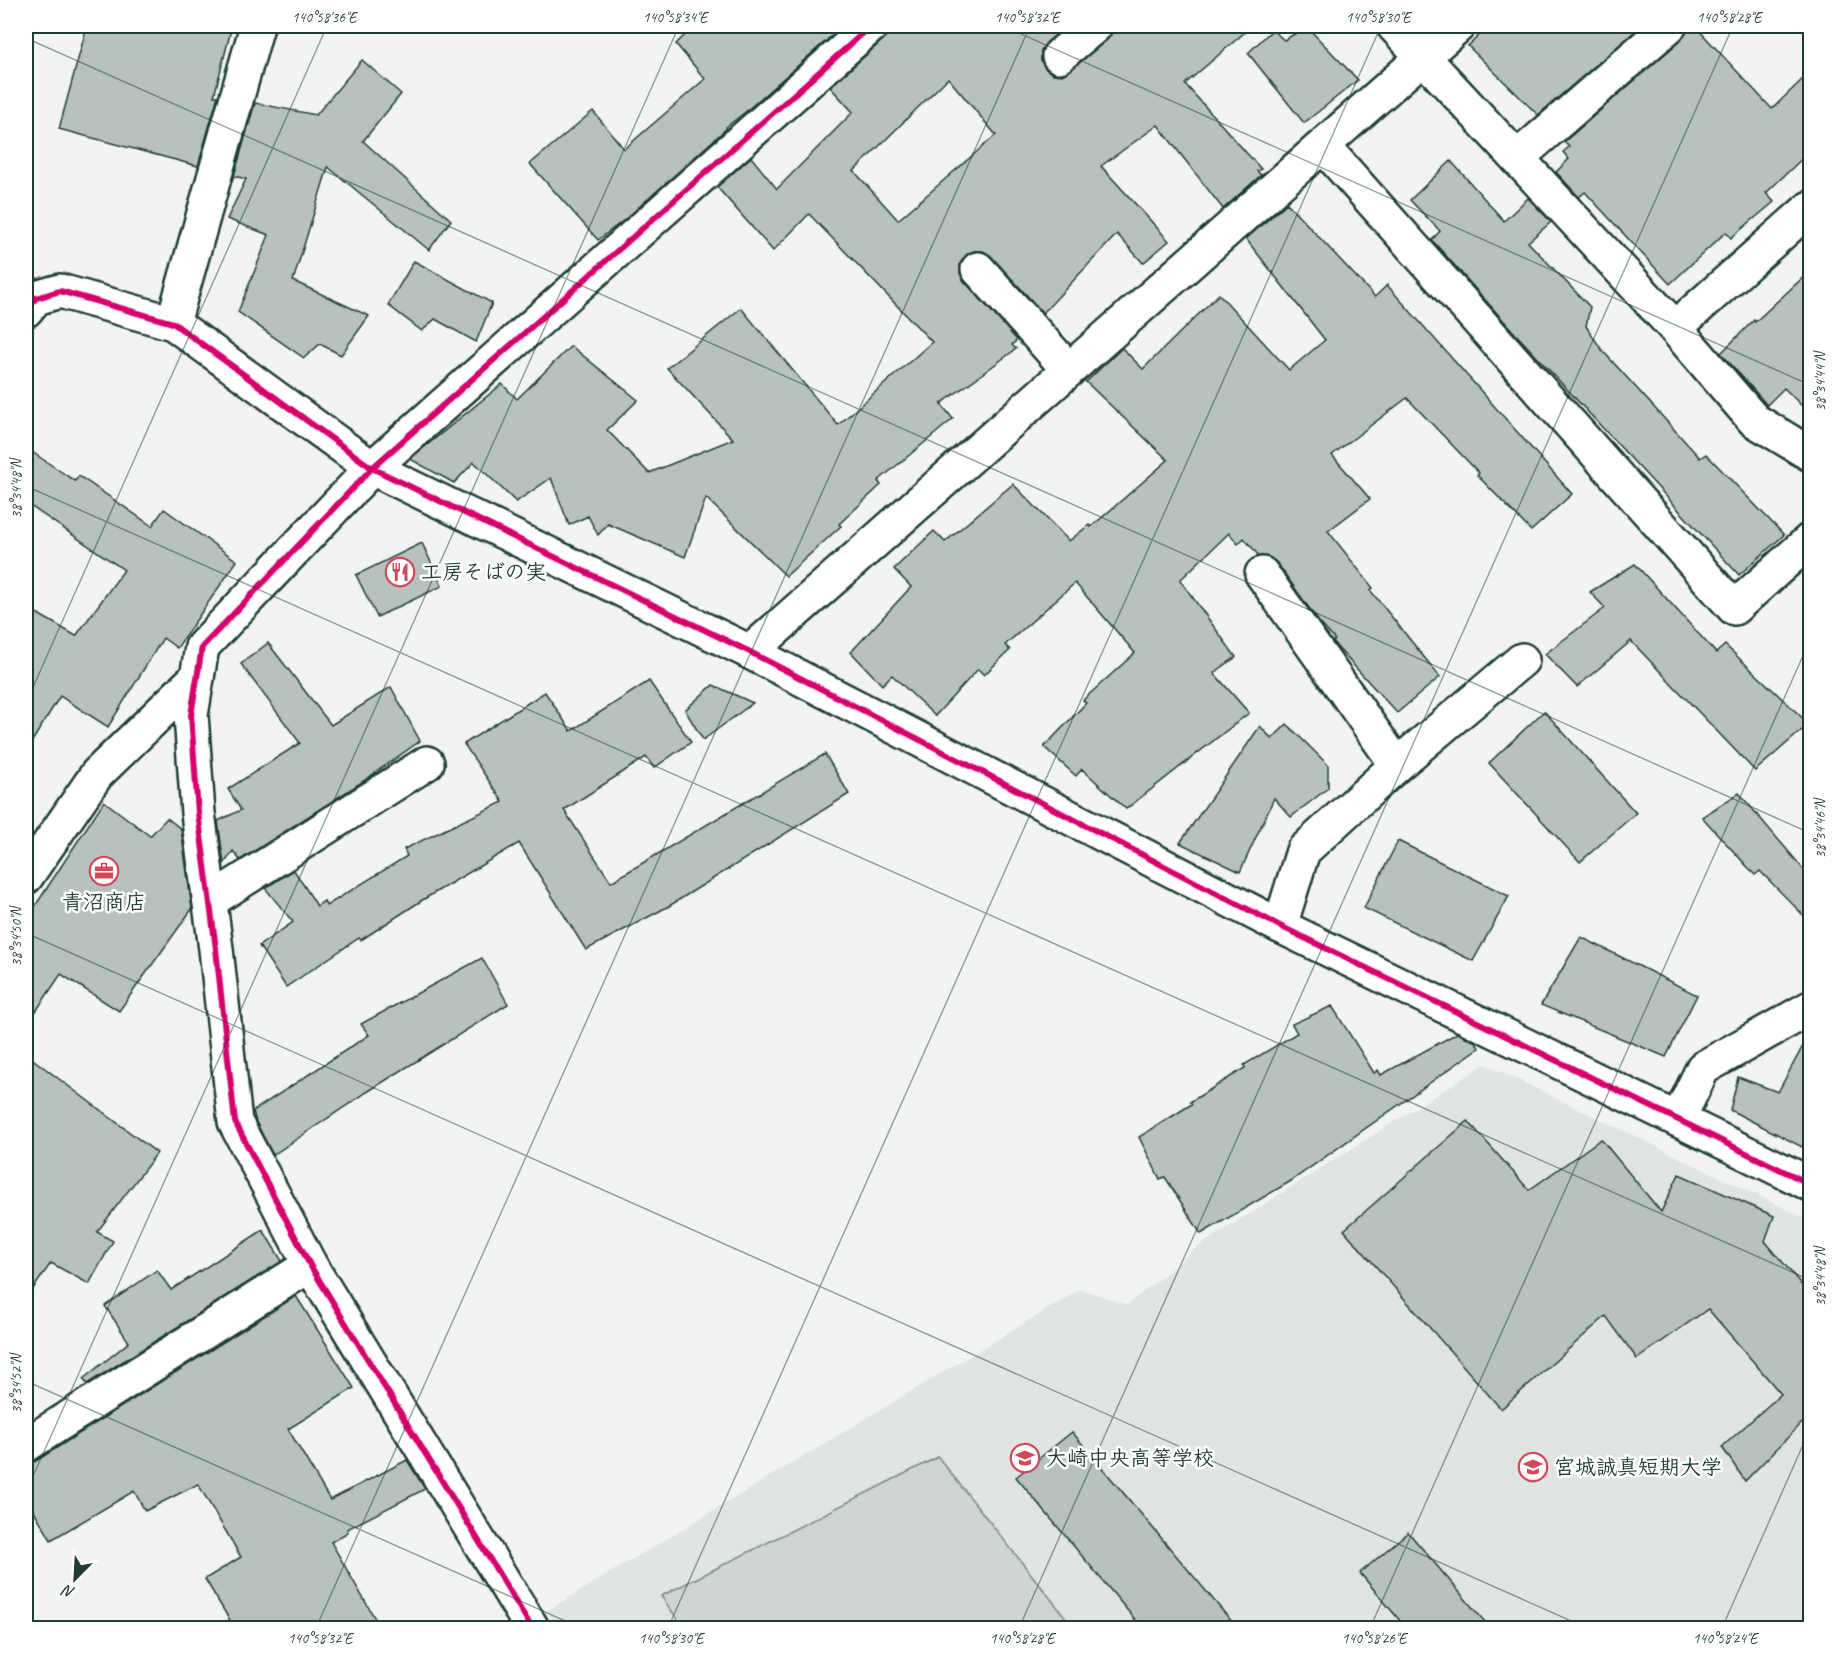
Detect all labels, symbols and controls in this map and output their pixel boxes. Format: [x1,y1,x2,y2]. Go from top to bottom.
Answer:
text: 140°58'36"E [292,8,358,27]
text: 140°58'34"E [643,8,709,27]
text: 140°58'32"E [995,8,1061,27]
text: 140°58'30"E [1346,8,1412,27]
text: 140°58'28"E [1697,8,1763,27]
text: 38°34'44"N [1811,349,1830,412]
text: 38°34'48"N [7,456,26,519]
restaurant icon: 工房そばの実 [384,556,416,588]
place label: 工房そばの実 [421,559,546,585]
text: 38°34'46"N [1811,796,1830,859]
office icon: 青沼商店 [88,855,120,887]
place label: 青沼商店 [62,889,146,915]
text: 38°34'50"N [7,904,26,967]
text: 38°34'48"N [1811,1244,1830,1307]
text: 38°34'52"N [7,1351,26,1414]
school or university icon: 大崎中央高等学校 [1009,1442,1041,1474]
place label: 大崎中央高等学校 [1046,1445,1214,1471]
school or university icon: 宮城誠真短期大学 [1517,1451,1549,1483]
place label: 宮城誠真短期大学 [1554,1454,1722,1480]
north arrow [45,1549,105,1609]
text: N [58,1579,78,1603]
text: 140°58'32"E [288,1629,354,1648]
text: 140°58'30"E [639,1629,705,1648]
text: 140°58'28"E [990,1629,1056,1648]
text: 140°58'26"E [1342,1629,1408,1648]
text: 140°58'24"E [1693,1629,1759,1648]

